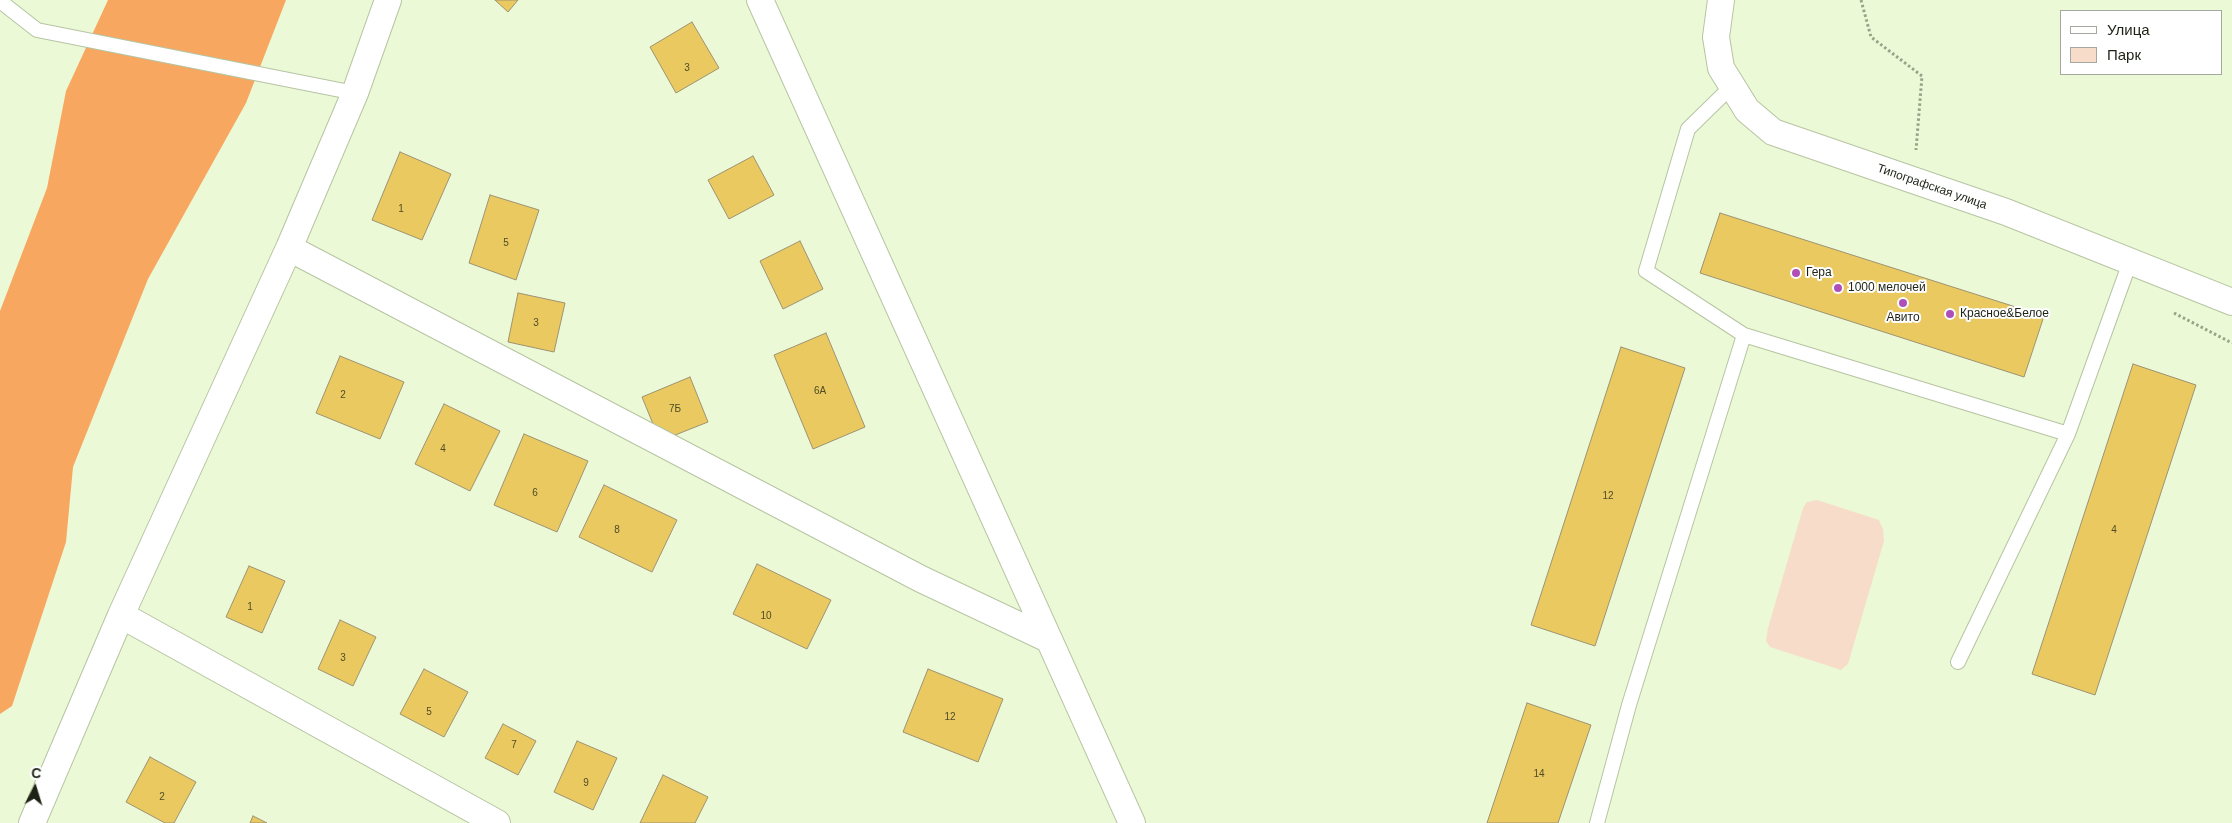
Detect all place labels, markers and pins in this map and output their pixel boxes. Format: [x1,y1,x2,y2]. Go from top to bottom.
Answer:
place label: Гера [1806,266,1832,280]
marker: Гера [1790,267,1802,279]
place label: 1000 мелочей [1848,281,1926,295]
marker: 1000 мелочей [1832,282,1844,294]
marker: Авито [1897,297,1909,309]
place label: Красное&Белое [1960,307,2049,321]
marker: Красное&Белое [1944,308,1956,320]
place label: Авито [1886,311,1920,325]

